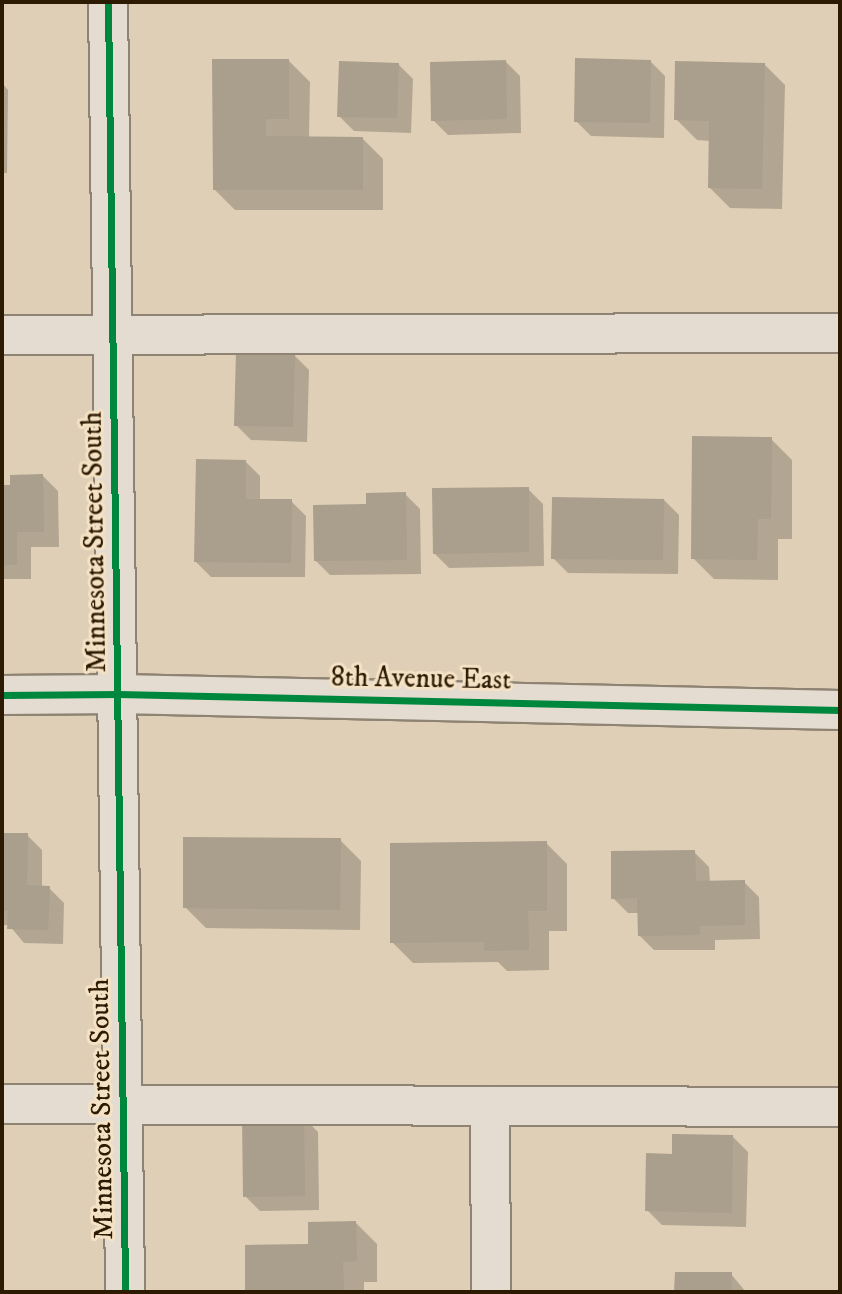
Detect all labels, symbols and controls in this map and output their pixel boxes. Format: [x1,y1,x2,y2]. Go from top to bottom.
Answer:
street label: Minnesota Street South [76,411,114,673]
street label: 8th Avenue East [330,661,512,697]
street label: Minnesota Street South [83,978,121,1240]

